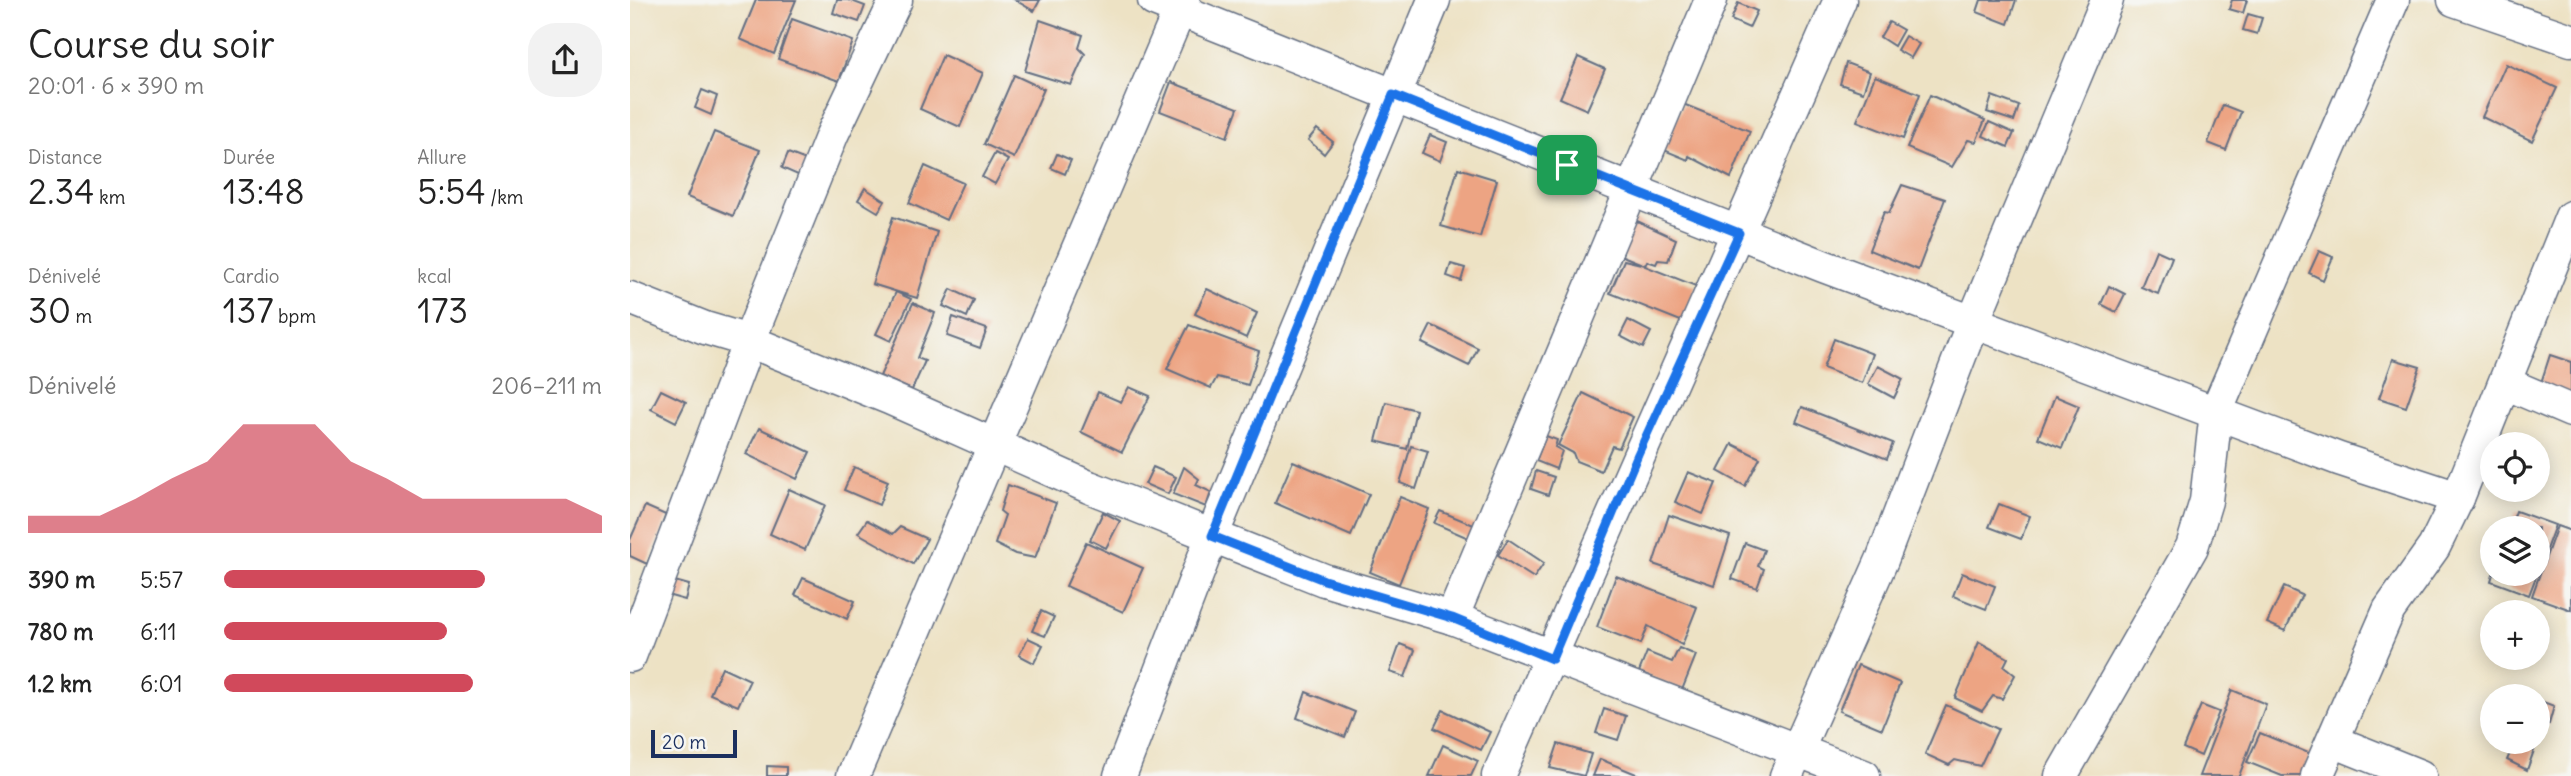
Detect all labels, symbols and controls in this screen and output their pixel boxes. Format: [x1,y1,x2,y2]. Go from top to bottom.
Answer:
text: Course du soir [28,21,275,68]
button: share [528,23,602,97]
text: 20:01 · 6 × 390 m [28,71,204,100]
pin [1537,135,1597,195]
text: Distance [28,145,102,169]
text: Durée [223,145,275,169]
text: Allure [417,145,467,169]
icon: arrive [1548,146,1586,184]
text: 2.34 [28,169,95,213]
text: 13:48 [223,169,305,213]
text: 5:54 [417,169,486,213]
text: km [95,185,125,209]
text: /km [486,185,524,209]
text: Dénivelé [28,264,101,288]
text: Cardio [223,264,280,288]
text: kcal [417,264,452,288]
text: 30 [28,288,71,332]
text: 137 [223,288,274,332]
text: 173 [417,288,468,332]
text: m [71,304,92,328]
text: bpm [274,304,316,328]
text: Dénivelé [28,371,116,400]
text: 206–211 m [491,371,602,400]
map controls [2480,432,2550,754]
button: locate [2480,432,2550,502]
button: layers [2480,516,2550,586]
text: 390 m [28,565,95,594]
text: 5:57 [140,565,183,594]
button: + [2480,600,2550,670]
text: 780 m [28,617,93,646]
text: 6:11 [140,617,177,646]
text: 1.2 km [28,669,92,698]
text: 6:01 [140,669,183,698]
button: − [2480,684,2550,754]
scale bar [651,727,737,759]
text: 20 m [662,730,706,754]

